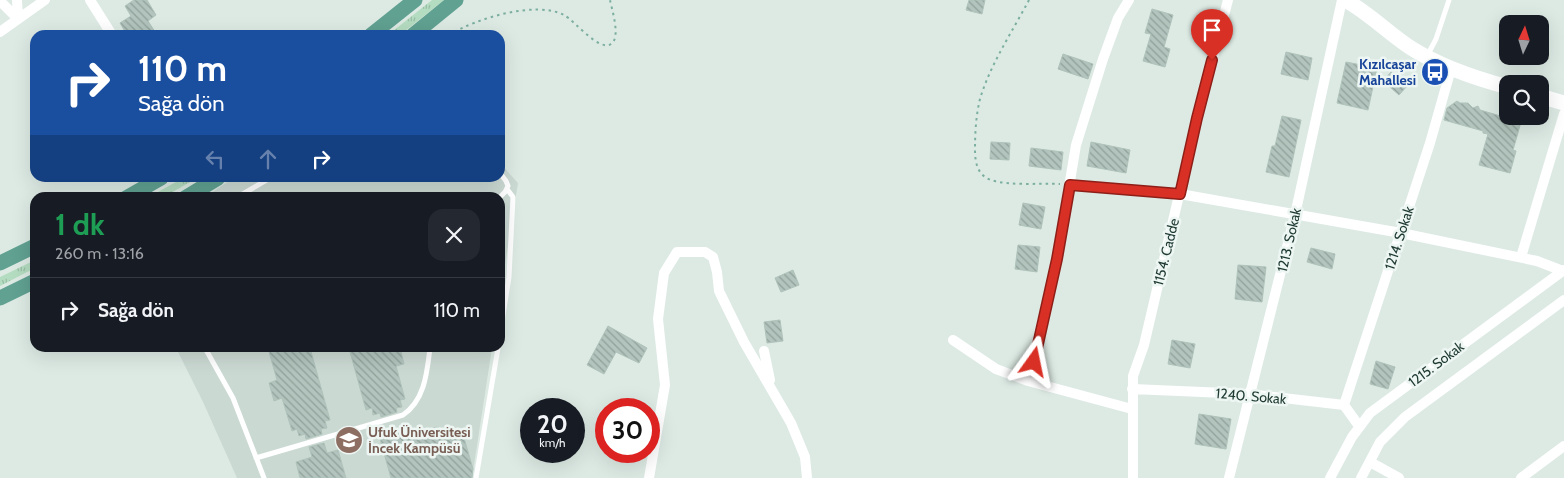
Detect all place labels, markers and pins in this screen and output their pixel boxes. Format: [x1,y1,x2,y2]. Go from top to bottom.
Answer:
pin [1191,9,1233,60]
place label: Kızılcaşar Mahallesi [1359,55,1416,89]
bus stop icon: Kızılcaşar Mahallesi [1420,57,1450,87]
place label: Ufuk Üniversitesi İncek Kampüsü [368,423,471,457]
school or university icon: Ufuk Üniversitesi İncek Kampüsü [334,425,364,455]

